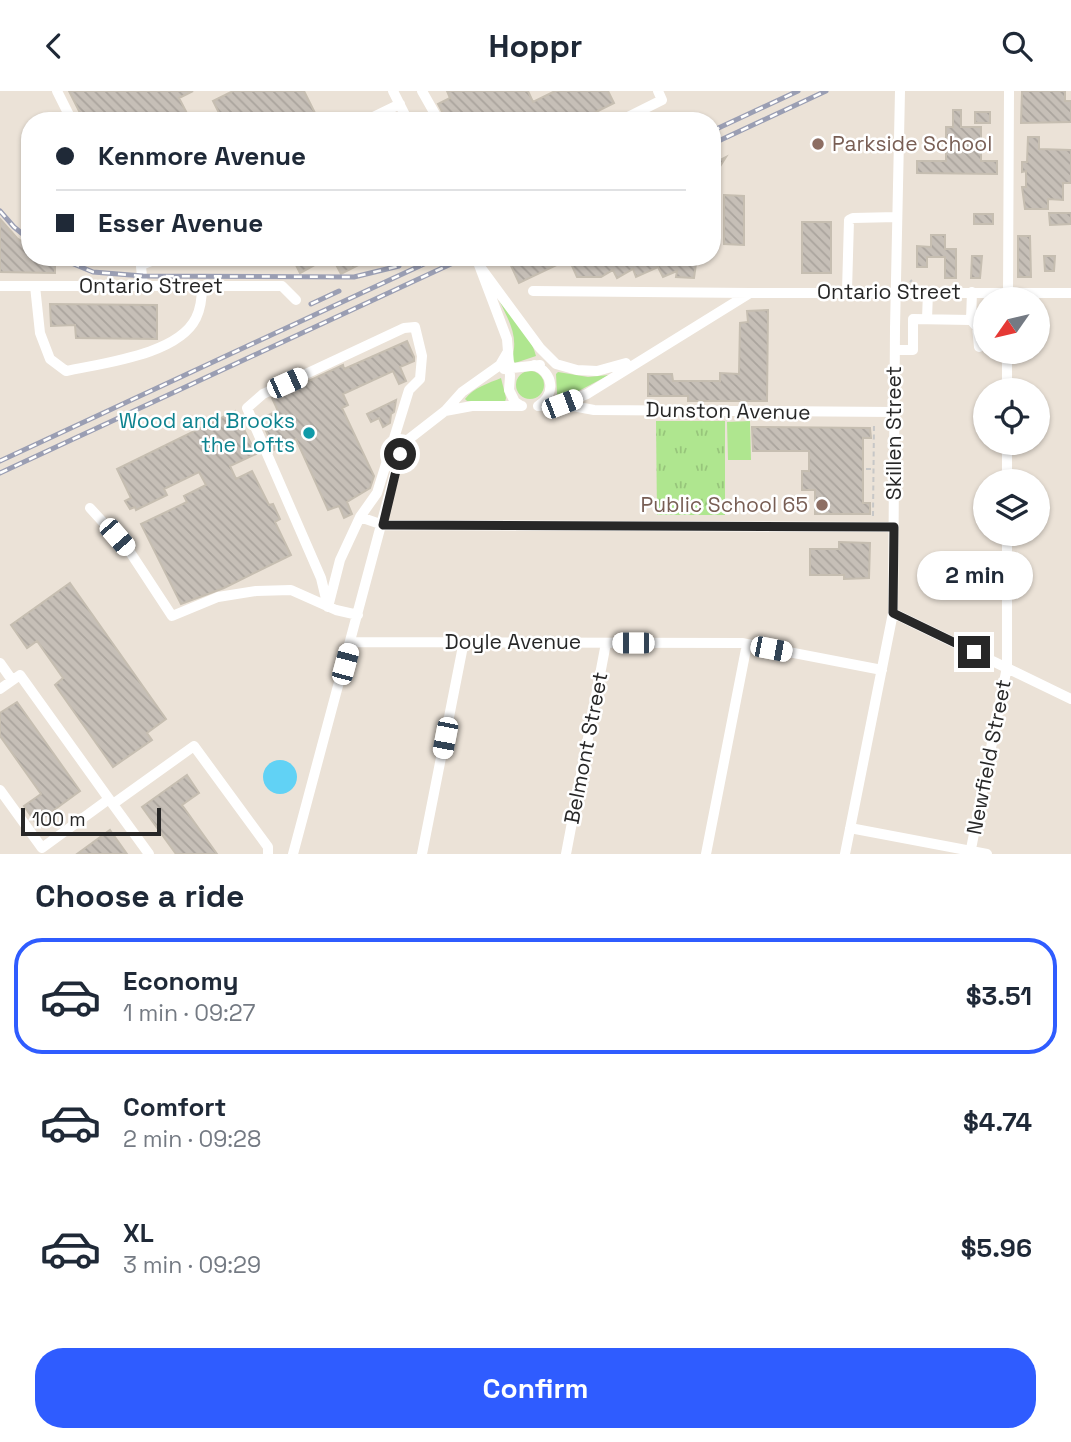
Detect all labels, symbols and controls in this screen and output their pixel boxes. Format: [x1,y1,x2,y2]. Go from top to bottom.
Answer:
text: Hoppr [488,26,583,66]
icon: back [35,27,73,65]
icon: search [998,27,1036,65]
place label: Parkside School [832,130,992,157]
marker: Parkside School [810,136,826,152]
text: Kenmore Avenue [98,139,306,173]
text: Esser Avenue [98,206,263,240]
street label: Ontario Street [79,272,223,299]
street label: Ontario Street [817,278,961,305]
north arrow [973,287,1050,364]
map controls [973,287,1050,546]
car [264,365,311,401]
street label: Skillen Street [880,366,907,500]
button: locate [973,378,1050,455]
car [539,387,586,421]
street label: Dunston Avenue [645,396,811,425]
place label: Wood and Brooks the Lofts [119,407,295,458]
marker: Wood and Brooks the Lofts [301,425,317,441]
route start [384,438,416,470]
button: layers [973,469,1050,546]
place label: Public School 65 [641,491,808,518]
marker: Public School 65 [814,497,830,513]
car [96,514,139,560]
callout: 2 min [916,551,1032,599]
text: 2 min [945,560,1005,590]
street label: Doyle Avenue [445,628,581,655]
car [613,633,655,654]
car [749,635,794,663]
route end [958,636,990,668]
car [330,641,361,687]
street label: Belmont Street [558,670,613,826]
street label: Newfield Street [960,677,1017,837]
car [431,715,460,761]
scale bar [21,805,161,837]
text: 100 m [32,807,86,832]
text: Choose a ride [35,876,245,916]
text: Economy [123,964,239,998]
icon: car [39,965,102,1028]
text: $3.51 [966,979,1032,1013]
text: 1 min · 09:27 [123,998,255,1028]
text: Comfort [123,1090,226,1124]
icon: car [39,1091,102,1154]
text: $4.74 [963,1105,1032,1139]
text: 2 min · 09:28 [123,1124,261,1154]
text: XL [123,1216,154,1250]
icon: car [39,1217,102,1280]
text: $5.96 [961,1231,1032,1265]
text: 3 min · 09:29 [123,1250,261,1280]
button: Confirm [35,1348,1036,1428]

